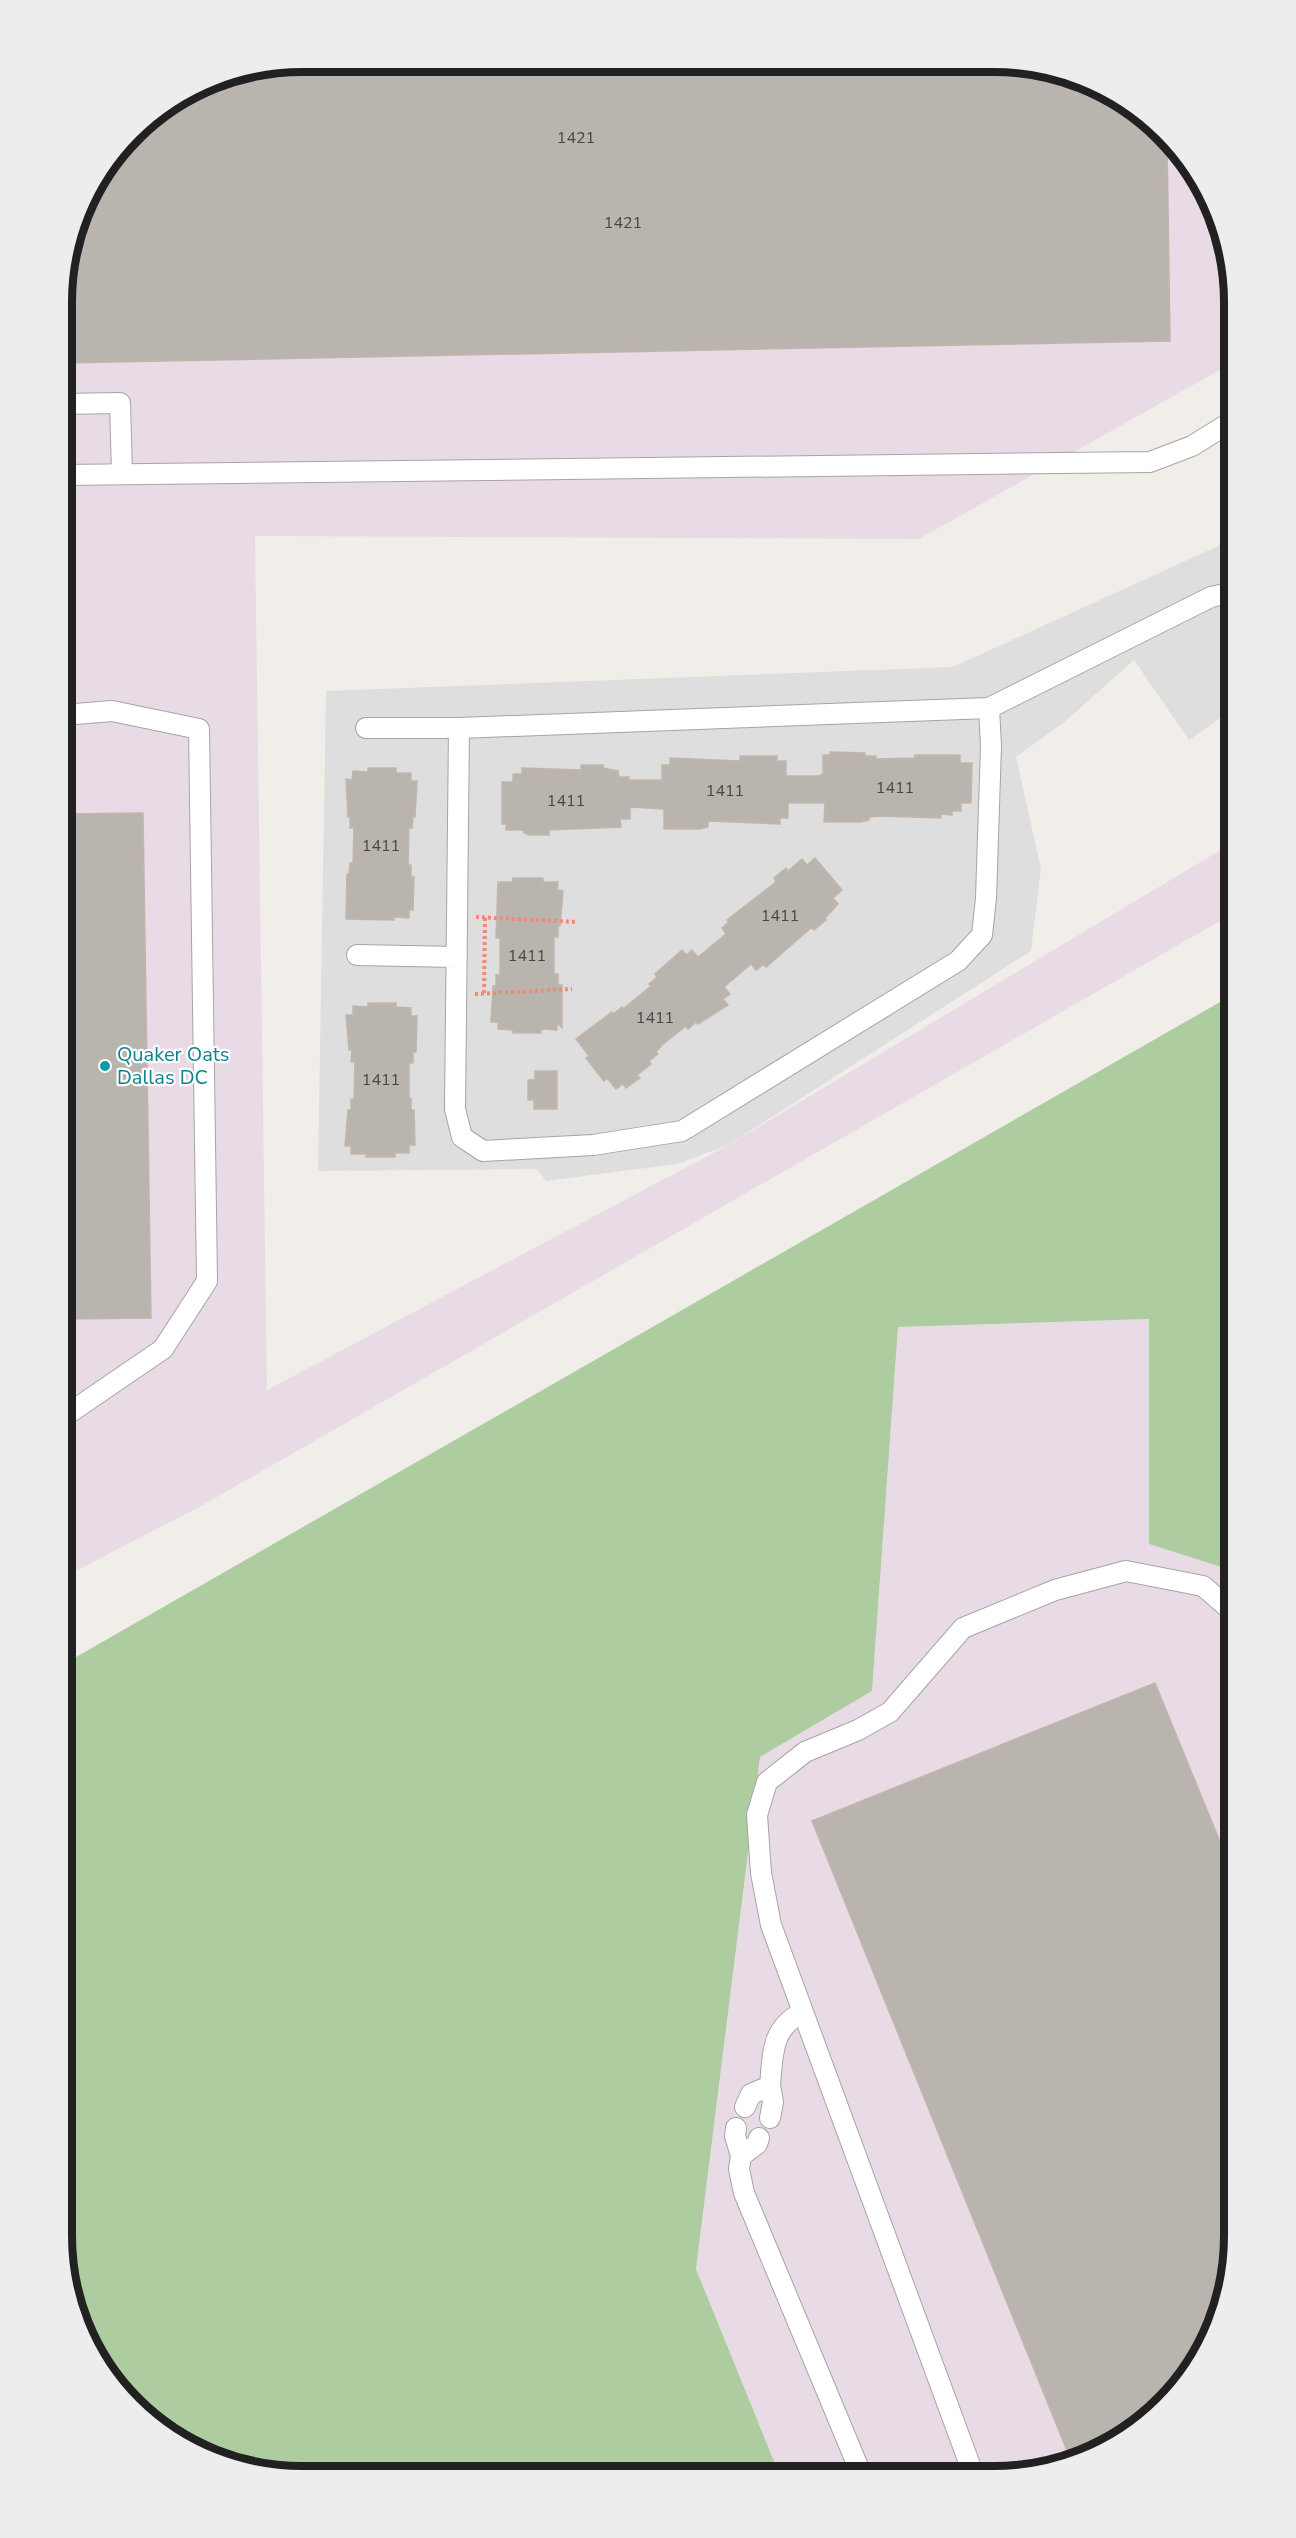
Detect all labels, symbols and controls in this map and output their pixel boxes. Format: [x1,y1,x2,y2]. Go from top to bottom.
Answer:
house number: 1421 [557,127,595,149]
house number: 1421 [604,212,642,234]
house number: 1411 [876,777,914,799]
house number: 1411 [706,780,744,802]
house number: 1411 [547,790,585,812]
house number: 1411 [362,835,400,857]
house number: 1411 [761,905,799,927]
house number: 1411 [508,945,546,967]
house number: 1411 [636,1007,674,1029]
place label: Quaker Oats Dallas DC [117,1041,229,1091]
marker: Quaker Oats Dallas DC [98,1059,112,1073]
house number: 1411 [362,1069,400,1091]

